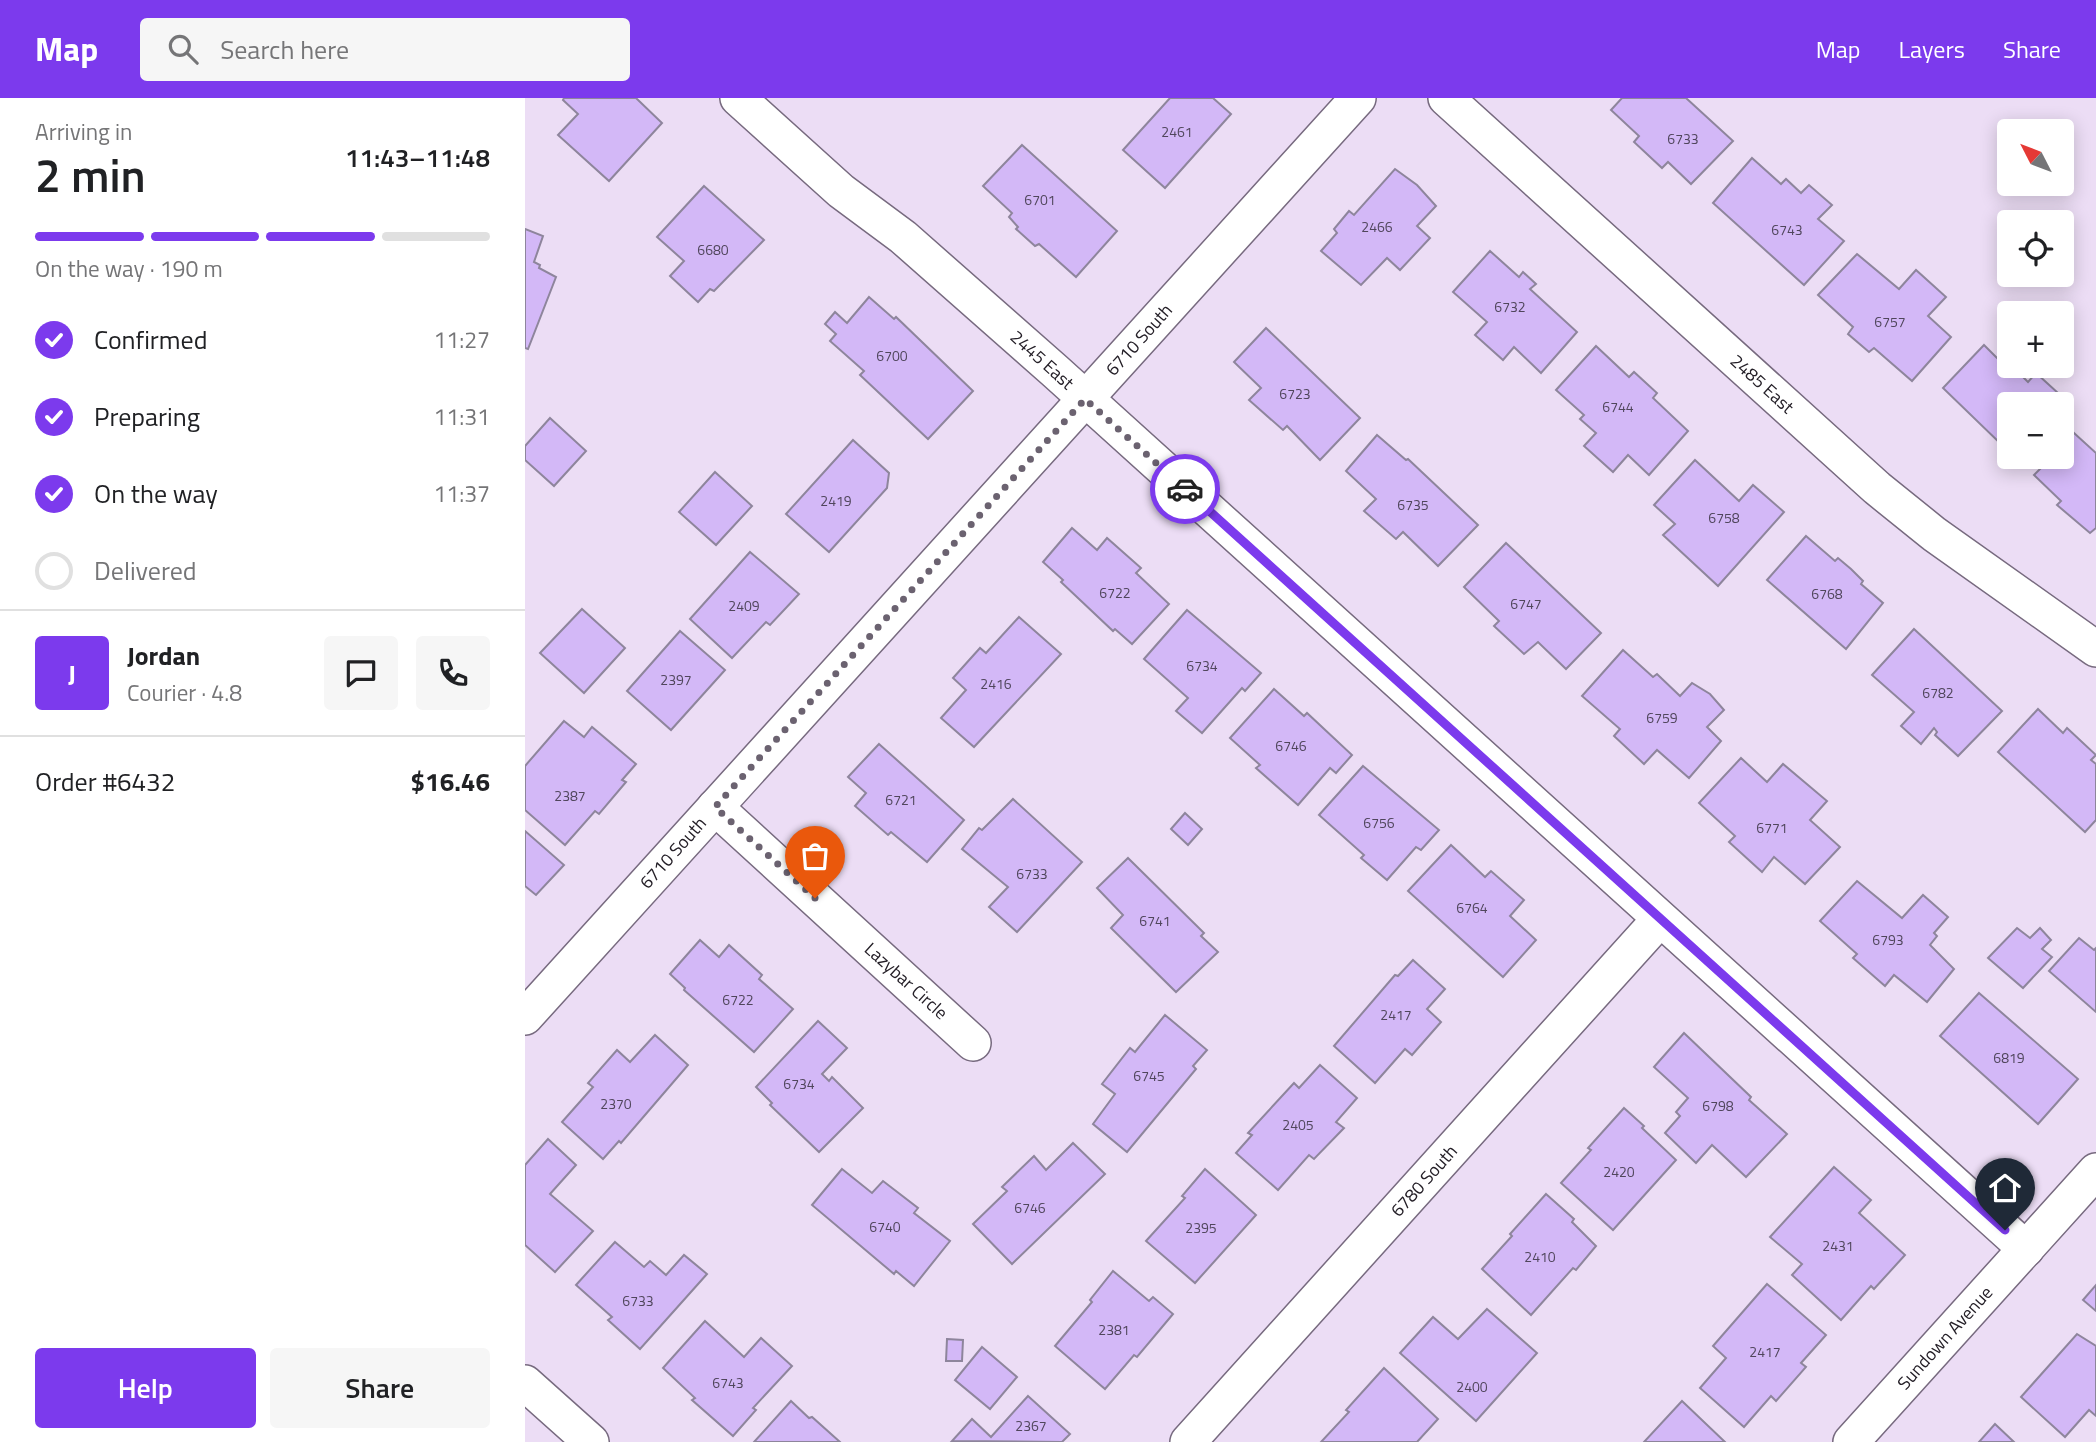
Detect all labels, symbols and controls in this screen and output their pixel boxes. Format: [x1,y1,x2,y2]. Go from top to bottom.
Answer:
search box [140,18,630,81]
text: Map [35,24,98,74]
icon: search [164,30,202,68]
text: Search here [220,30,349,69]
text: Map [1816,31,1861,67]
text: Layers [1899,31,1965,67]
text: Share [2003,31,2061,67]
text: Arriving in [35,114,132,149]
north arrow [1997,119,2074,196]
map controls [1997,119,2074,469]
house number: 2461 [1161,121,1193,142]
house number: 6733 [1667,128,1699,149]
text: 11:43–11:48 [345,138,490,177]
text: 2 min [35,140,146,210]
house number: 6701 [1024,189,1056,210]
button: locate [1997,210,2074,287]
house number: 2466 [1361,216,1393,237]
house number: 6743 [1771,219,1803,240]
house number: 6680 [697,239,729,260]
text: On the way · 190 m [35,251,223,286]
house number: 6732 [1494,296,1526,317]
street label: 6710 South [1099,298,1178,382]
button: + [1997,301,2074,378]
house number: 6757 [1874,311,1906,332]
text: Confirmed [94,320,208,359]
icon: check [35,321,73,359]
text: 11:27 [433,322,490,357]
street label: 2445 East [1004,324,1081,396]
house number: 6700 [876,345,908,366]
street label: 2485 East [1724,348,1801,420]
house number: 6723 [1279,383,1311,404]
button: − [1997,392,2074,469]
house number: 6744 [1602,396,1634,417]
text: Preparing [94,397,200,436]
icon: check [35,398,73,436]
text: 11:31 [433,399,490,434]
courier [1150,454,1220,524]
icon: car [1166,470,1204,508]
text: On the way [94,474,218,513]
icon: check [35,475,73,513]
text: 11:37 [433,476,490,511]
house number: 2419 [820,490,852,511]
house number: 6735 [1397,494,1429,515]
house number: 6758 [1708,507,1740,528]
text: Delivered [94,551,197,590]
house number: 6722 [1099,582,1131,603]
house number: 6768 [1811,583,1843,604]
house number: 6747 [1510,593,1542,614]
house number: 2409 [728,595,760,616]
text: Jordan [127,636,200,675]
button: chat [324,636,398,710]
button: phone [416,636,490,710]
text: J [68,654,76,693]
house number: 6734 [1186,655,1218,676]
house number: 2397 [660,669,692,690]
house number: 2416 [980,673,1012,694]
text: Courier · 4.8 [127,675,242,710]
house number: 6782 [1922,682,1954,703]
house number: 6759 [1646,707,1678,728]
house number: 6746 [1275,735,1307,756]
text: Order #6432 [35,762,175,801]
text: $16.46 [411,762,490,801]
house number: 2387 [554,785,586,806]
house number: 6721 [885,789,917,810]
street label: 6710 South [633,811,712,895]
house number: 6756 [1363,812,1395,833]
house number: 6771 [1756,817,1788,838]
pin [785,826,845,898]
icon: bag [796,837,834,875]
house number: 6733 [1016,863,1048,884]
house number: 6764 [1456,897,1488,918]
house number: 6741 [1139,910,1171,931]
house number: 6793 [1872,929,1904,950]
street label: Lazybar Circle [859,936,954,1025]
house number: 6722 [722,989,754,1010]
house number: 2417 [1380,1004,1412,1025]
house number: 6819 [1993,1047,2025,1068]
house number: 6745 [1133,1065,1165,1086]
house number: 6734 [783,1073,815,1094]
house number: 2370 [600,1093,632,1114]
house number: 6798 [1702,1095,1734,1116]
house number: 2405 [1282,1114,1314,1135]
street label: 6780 South [1384,1139,1463,1223]
pin [1975,1158,2035,1230]
house number: 2420 [1603,1161,1635,1182]
icon: home [1986,1169,2024,1207]
house number: 6746 [1014,1197,1046,1218]
house number: 6740 [869,1216,901,1237]
house number: 2395 [1185,1217,1217,1238]
house number: 2431 [1822,1235,1854,1256]
house number: 2410 [1524,1246,1556,1267]
street label: Sundown Avenue [1891,1280,1999,1396]
house number: 6733 [622,1290,654,1311]
house number: 2381 [1098,1319,1130,1340]
house number: 2417 [1749,1341,1781,1362]
button: Help [35,1348,256,1428]
button: Share [270,1348,490,1428]
house number: 6743 [712,1372,744,1393]
house number: 2400 [1456,1376,1488,1397]
house number: 2367 [1015,1415,1047,1436]

